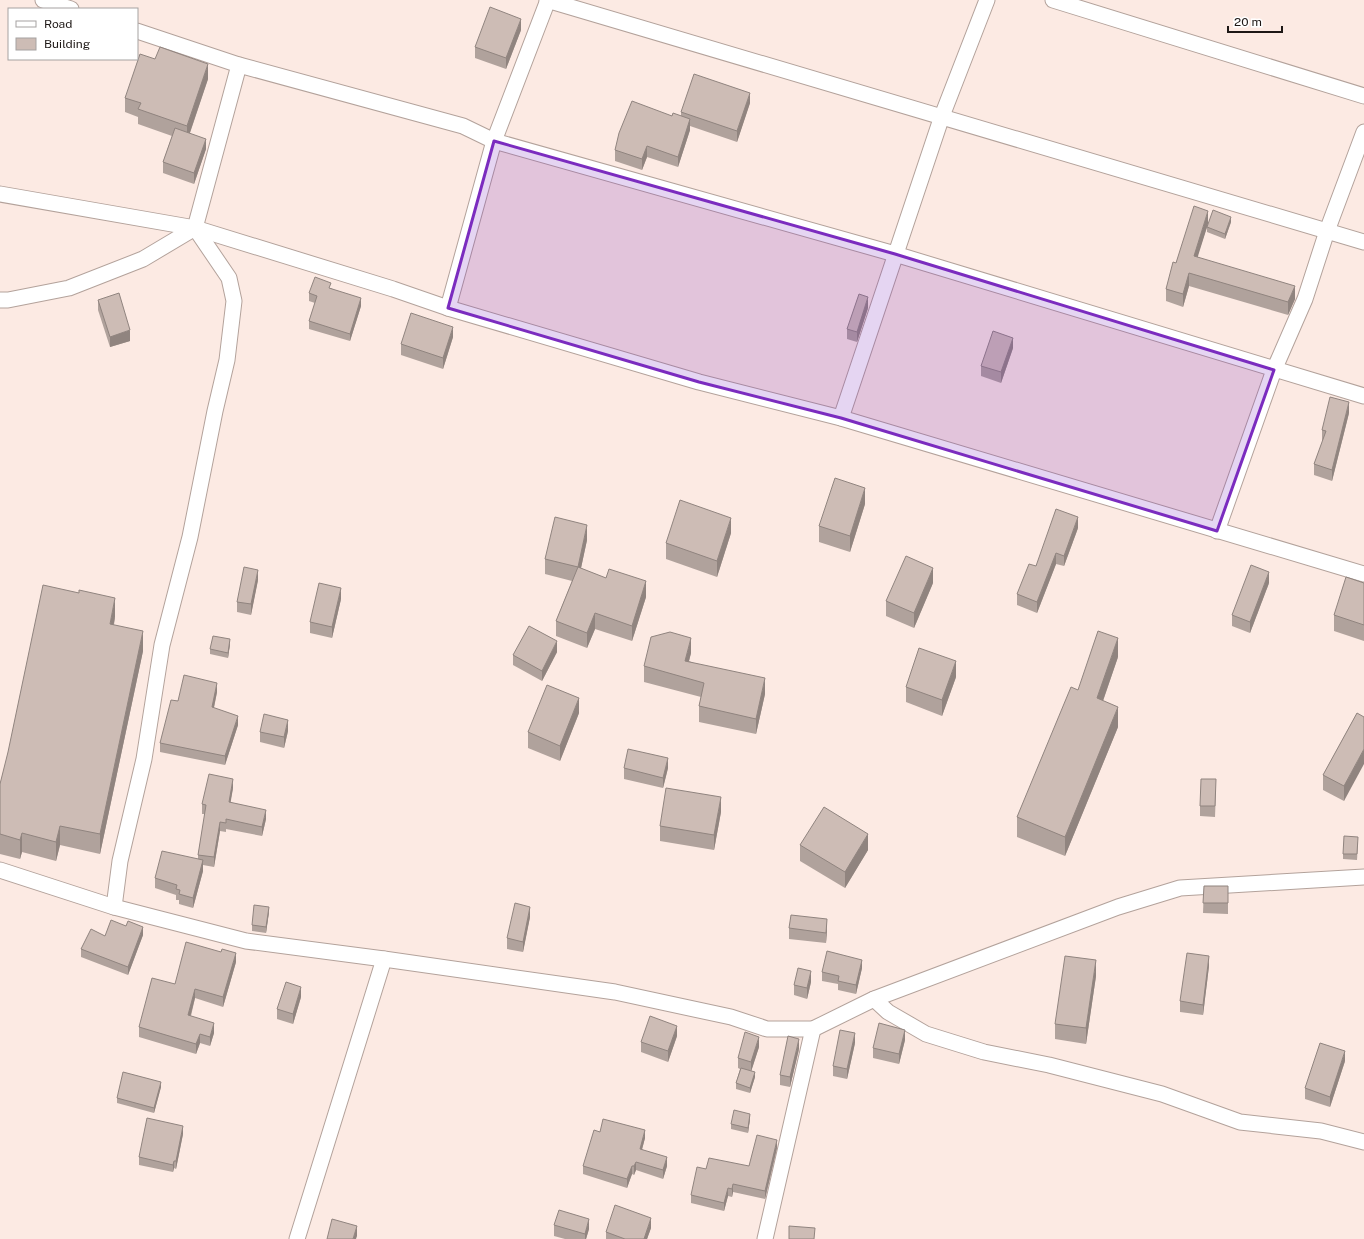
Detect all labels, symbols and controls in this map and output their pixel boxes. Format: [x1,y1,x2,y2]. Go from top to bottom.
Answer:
legend [8,8,138,60]
scale bar [1228,8,1282,34]
text: 20 m [1234,15,1262,29]
text: Road [44,17,72,31]
text: Building [44,37,90,51]

